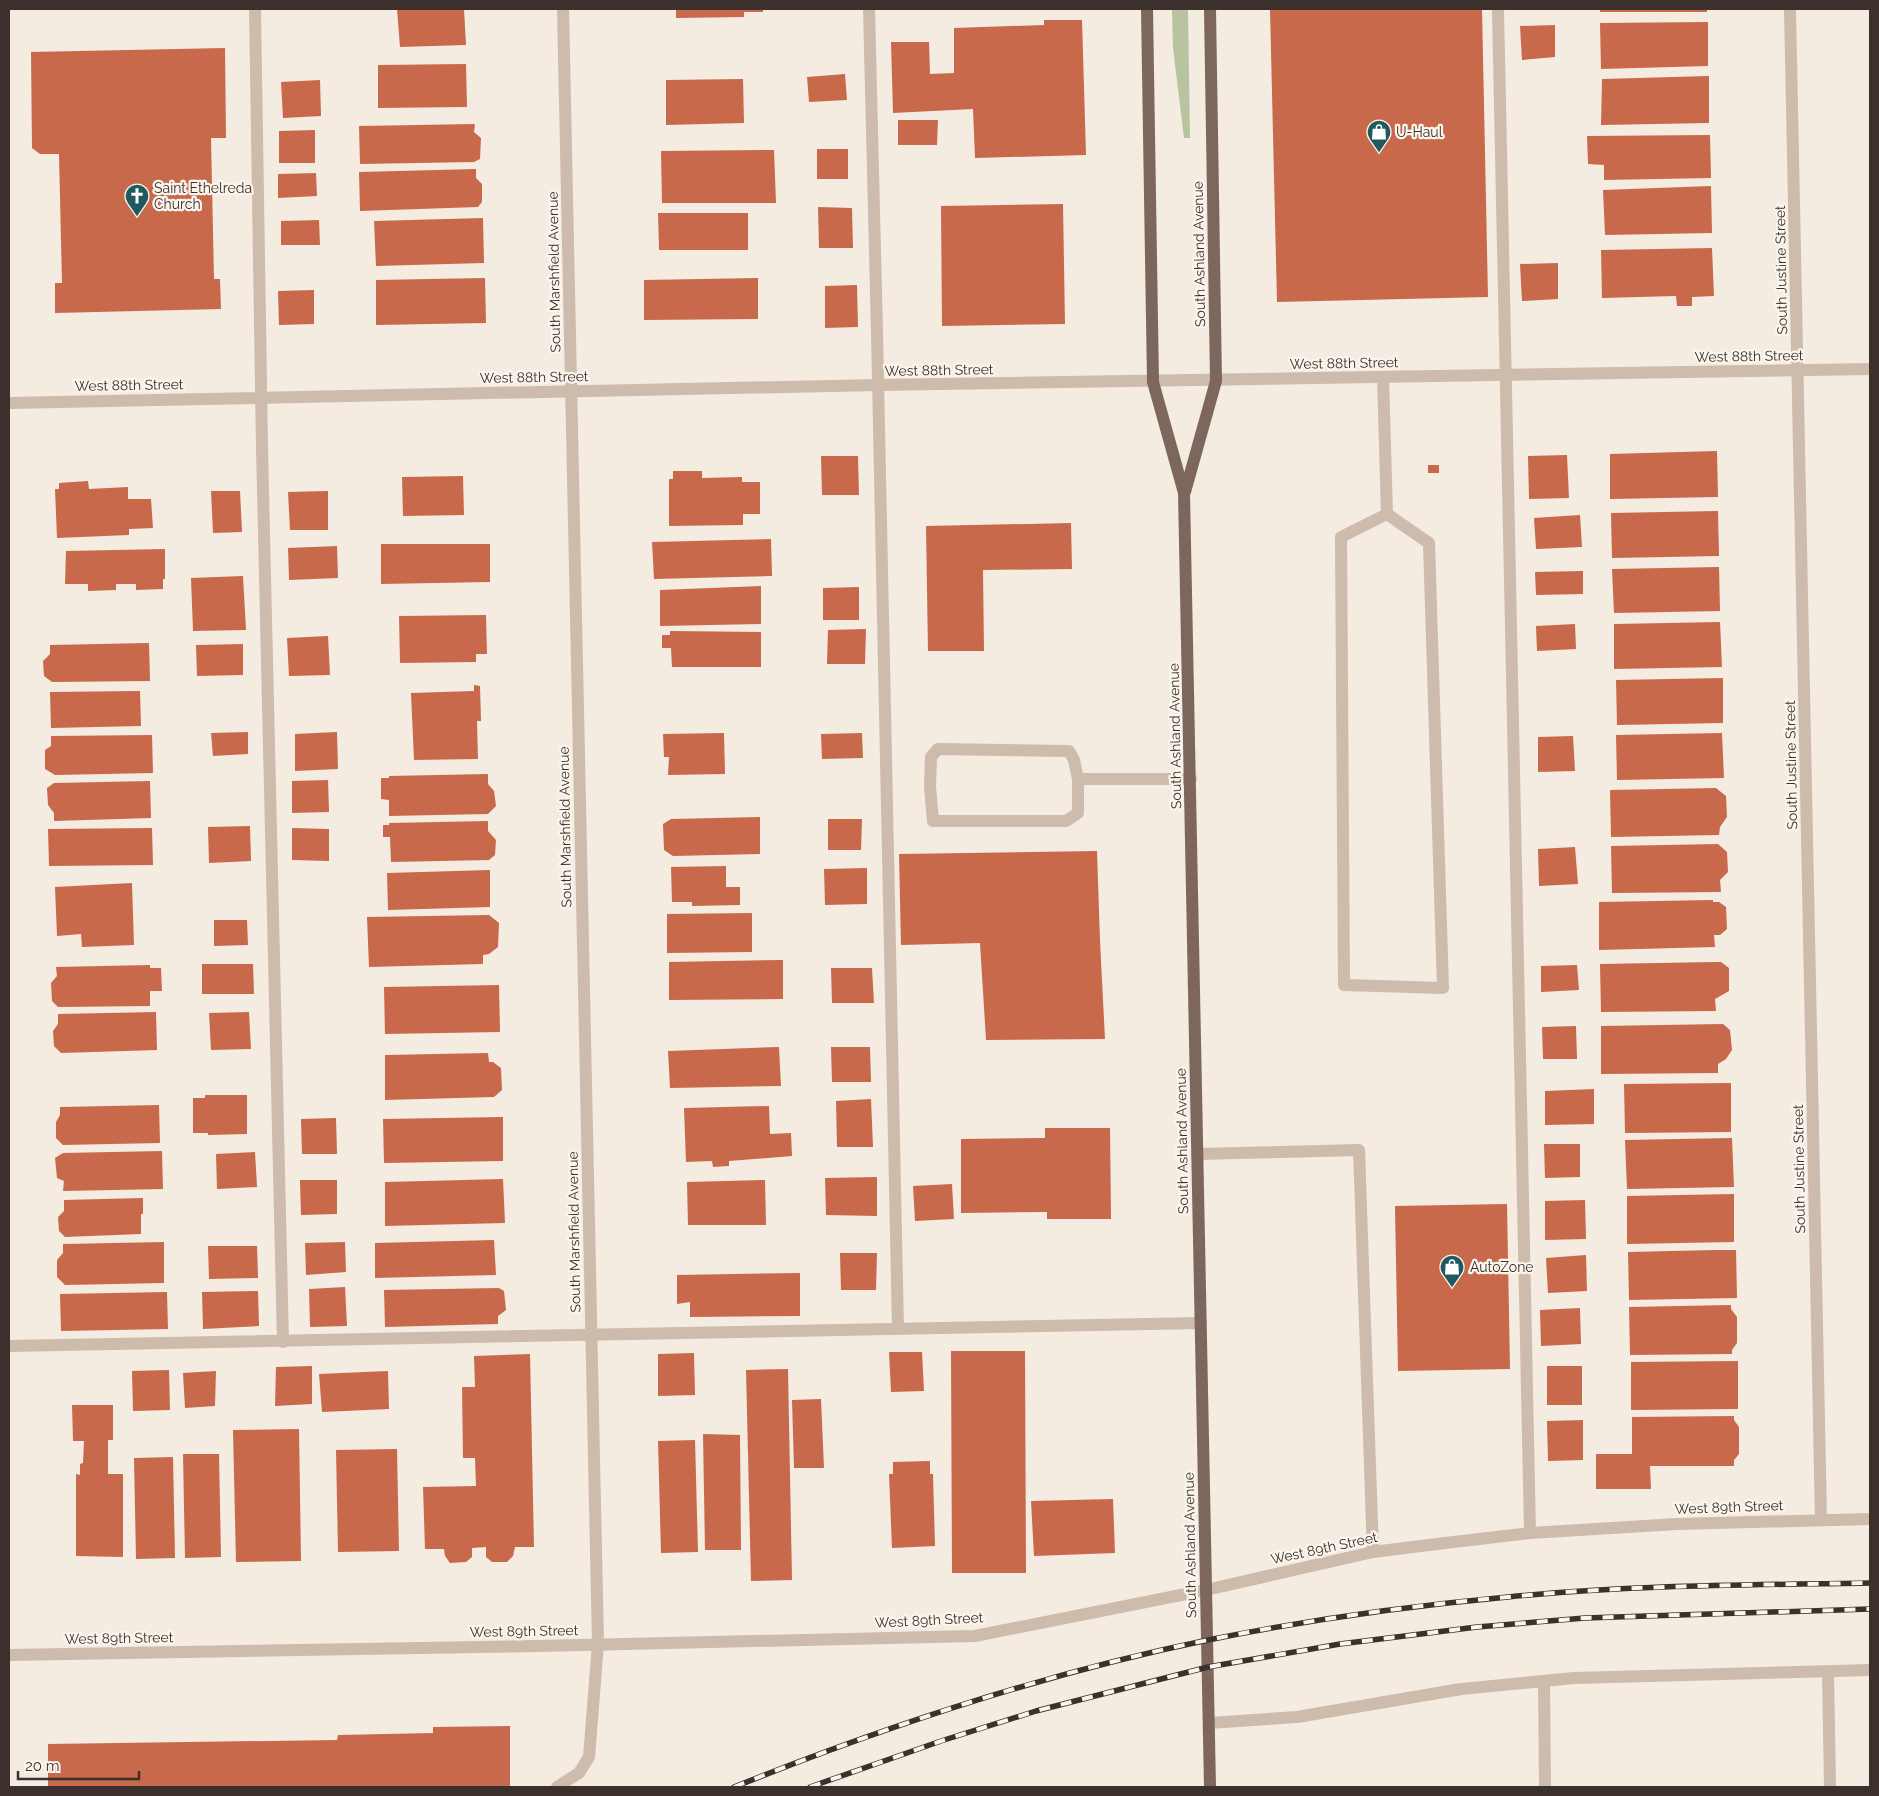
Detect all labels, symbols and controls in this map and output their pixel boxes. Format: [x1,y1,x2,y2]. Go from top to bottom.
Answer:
shop icon: U-Haul [1366,119,1392,153]
place label: U-Haul [1396,124,1443,140]
place label: Saint Ethelreda Church [154,180,252,212]
street label: South Ashland Avenue [1190,181,1208,327]
church icon: Saint Ethelreda Church [124,183,150,217]
street label: South Marshfield Avenue [545,191,563,353]
street label: South Justine Street [1772,205,1790,335]
street label: West 88th Street [1694,347,1804,365]
street label: West 88th Street [1289,354,1399,372]
street label: West 88th Street [884,361,994,379]
street label: West 88th Street [479,368,589,386]
street label: West 88th Street [74,376,184,394]
street label: South Ashland Avenue [1166,663,1184,809]
street label: South Justine Street [1782,700,1800,830]
street label: South Marshfield Avenue [556,746,574,908]
street label: South Ashland Avenue [1173,1068,1191,1214]
street label: South Justine Street [1790,1104,1808,1234]
street label: South Marshfield Avenue [565,1151,583,1313]
shop icon: AutoZone [1439,1254,1465,1288]
place label: AutoZone [1470,1259,1534,1275]
street label: South Ashland Avenue [1181,1472,1199,1618]
street label: West 89th Street [1674,1497,1784,1517]
street label: West 89th Street [1269,1529,1379,1567]
street label: West 89th Street [874,1609,984,1631]
street label: West 89th Street [470,1622,579,1640]
street label: West 89th Street [65,1629,174,1647]
scale bar [18,1748,139,1780]
text: 20 m [25,1757,60,1775]

